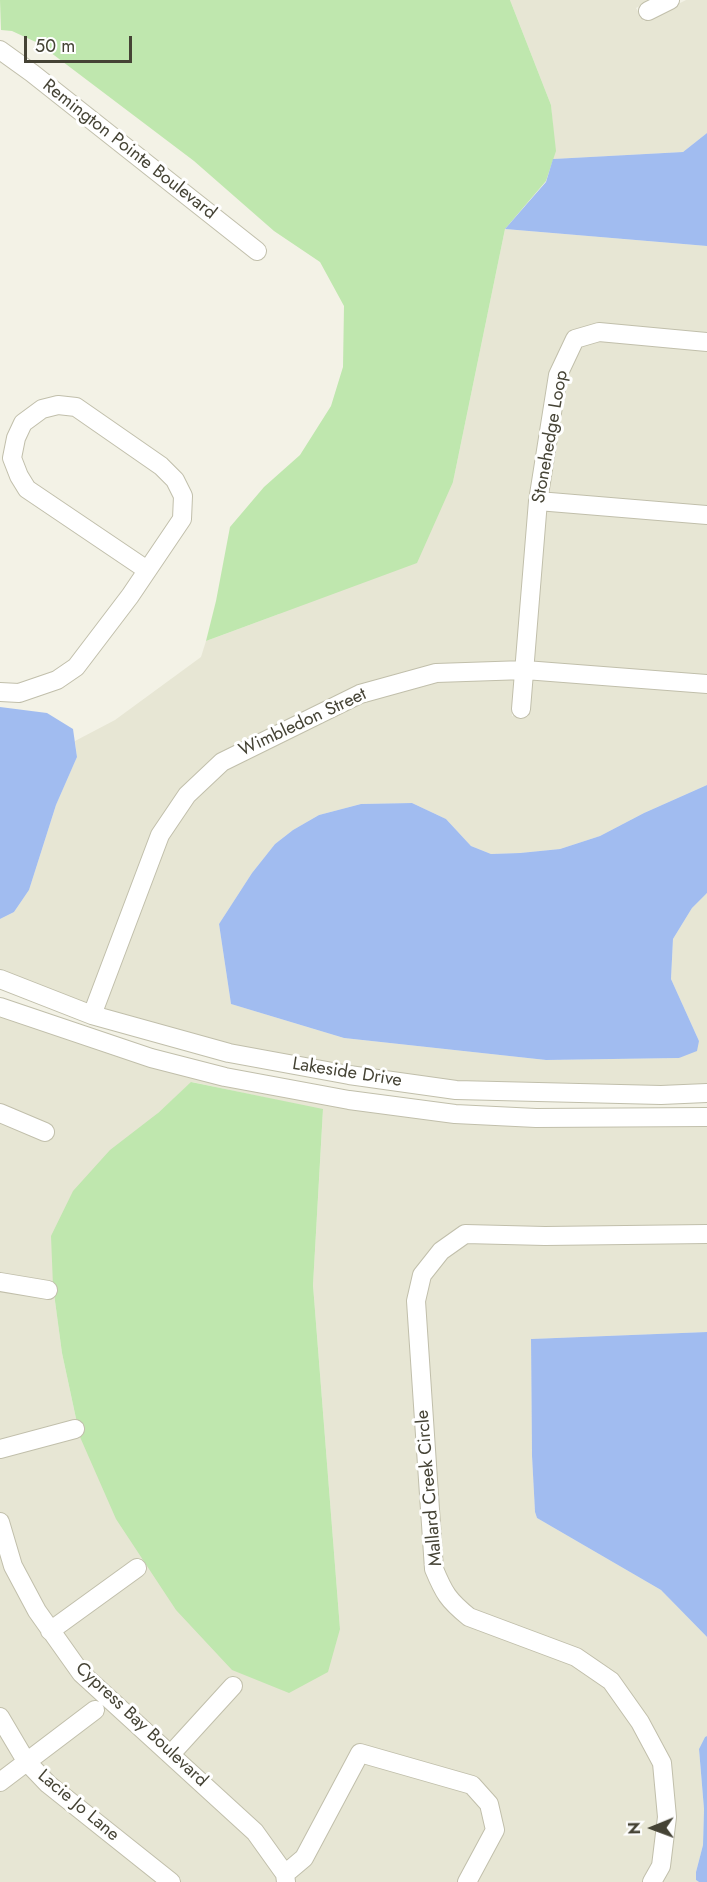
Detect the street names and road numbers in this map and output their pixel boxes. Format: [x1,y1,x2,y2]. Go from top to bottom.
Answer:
street label: Remington Pointe Boulevard [38,75,220,225]
street label: Stonehedge Loop [529,369,573,505]
street label: Wimbledon Street [236,684,370,762]
street label: Lakeside Drive [291,1054,403,1092]
street label: Mallard Creek Circle [412,1409,448,1567]
street label: Cypress Bay Boulevard [70,1658,212,1792]
street label: Lacie Jo Lane [33,1766,123,1846]

